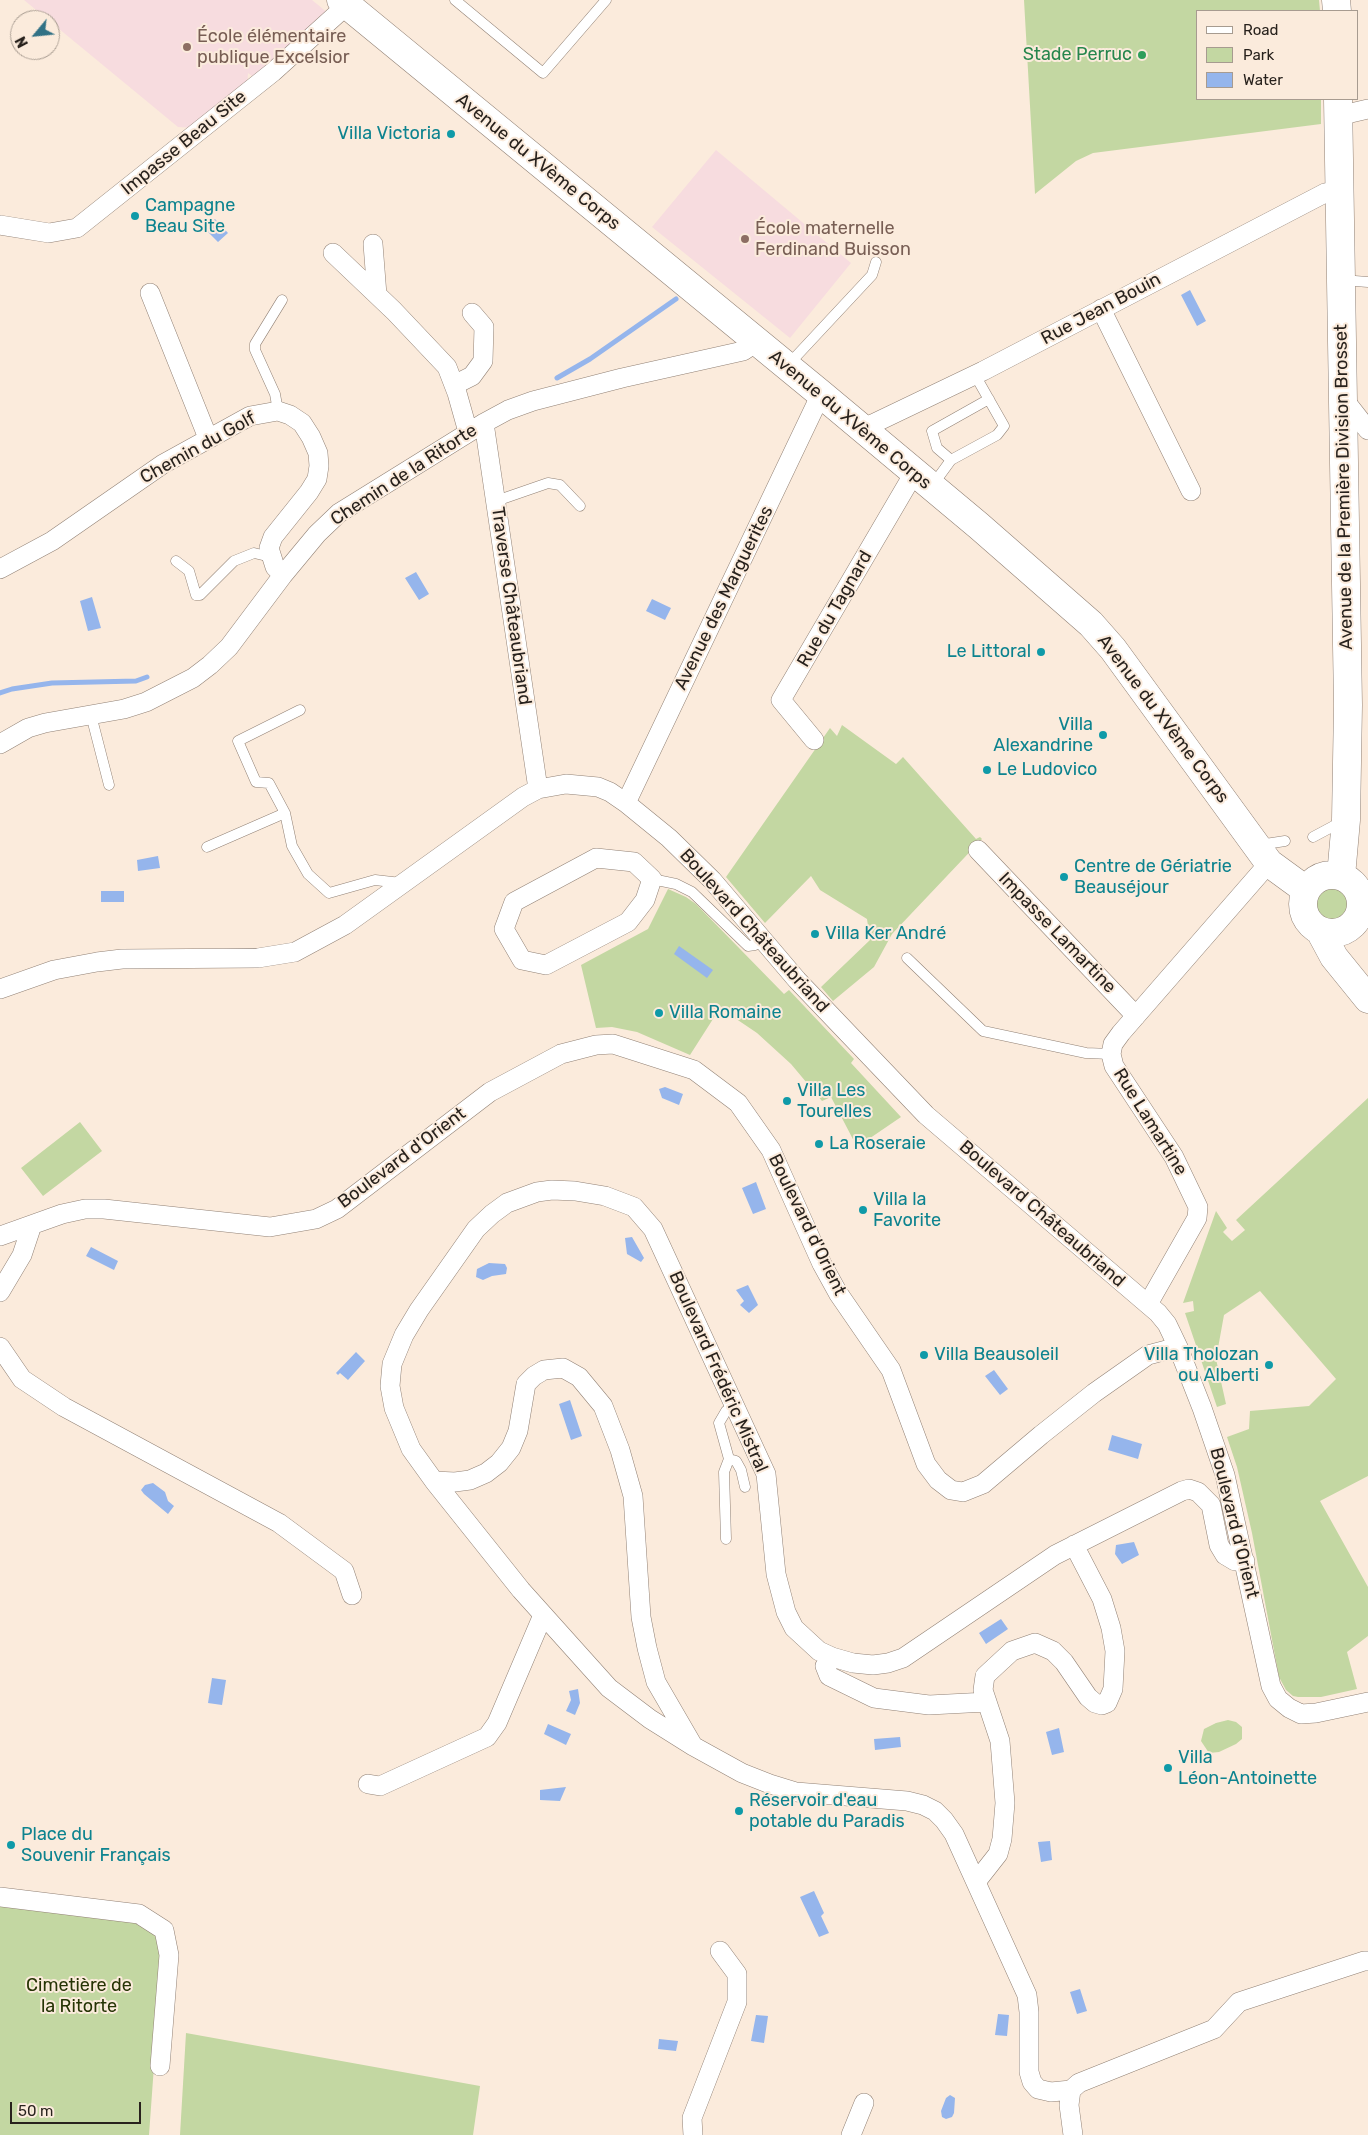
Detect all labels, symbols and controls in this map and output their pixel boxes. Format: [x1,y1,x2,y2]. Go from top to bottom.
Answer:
north arrow [10,10,60,60]
legend [1196,10,1358,100]
text: Road [1243,21,1279,39]
place label: École élémentaire publique Excelsior [197,26,350,68]
text: N [12,33,32,50]
marker: École élémentaire publique Excelsior [181,41,193,53]
place label: Stade Perruc [1023,44,1132,66]
text: Park [1243,46,1274,64]
marker: Stade Perruc [1136,49,1148,61]
text: Water [1243,71,1283,89]
street label: Impasse Beau Site [117,86,251,200]
street label: Avenue du XVème Corps [451,89,625,235]
place label: Villa Victoria [337,123,441,145]
marker: Villa Victoria [445,128,457,140]
place label: Campagne Beau Site [145,195,235,238]
marker: Campagne Beau Site [129,210,141,222]
place label: École maternelle Ferdinand Buisson [755,218,911,260]
marker: École maternelle Ferdinand Buisson [739,233,751,245]
street label: Rue Jean Bouin [1038,268,1164,350]
street label: Avenue de la Première Division Brosset [1330,324,1358,650]
street label: Avenue du XVème Corps [764,346,936,494]
street label: Chemin du Golf [137,407,259,489]
street label: Chemin de la Ritorte [327,420,481,530]
street label: Avenue des Marguerites [670,503,778,693]
street label: Traverse Châteaubriand [486,506,536,706]
street label: Rue du Tagnard [793,547,877,671]
street label: Avenue du XVème Corps [1093,631,1233,807]
place label: Le Littoral [947,641,1031,663]
marker: Le Littoral [1035,646,1047,658]
place label: Villa Alexandrine [993,714,1093,756]
marker: Villa Alexandrine [1097,729,1109,741]
place label: Le Ludovico [997,759,1097,781]
marker: Le Ludovico [981,764,993,776]
street label: Boulevard Châteaubriand [675,845,833,1017]
place label: Centre de Gériatrie Beauséjour [1074,856,1232,899]
street label: Impasse Lamartine [994,868,1120,998]
marker: Centre de Gériatrie Beauséjour [1058,871,1070,883]
place label: Villa Ker André [825,923,946,945]
marker: Villa Ker André [809,928,821,940]
place label: Villa Romaine [669,1002,781,1024]
marker: Villa Romaine [653,1007,665,1019]
street label: Rue Lamartine [1108,1064,1192,1180]
place label: Villa Les Tourelles [797,1080,872,1122]
marker: Villa Les Tourelles [781,1095,793,1107]
street label: Boulevard d'Orient [334,1103,470,1213]
place label: La Roseraie [829,1133,926,1155]
street label: Boulevard Châteaubriand [955,1136,1129,1292]
marker: La Roseraie [813,1138,825,1150]
street label: Boulevard d'Orient [763,1151,851,1299]
place label: Villa la Favorite [873,1189,941,1232]
marker: Villa la Favorite [857,1204,869,1216]
street label: Boulevard Frédéric Mistral [664,1268,772,1476]
place label: Villa Beausoleil [934,1344,1059,1366]
place label: Villa Tholozan ou Alberti [1144,1344,1259,1386]
marker: Villa Beausoleil [918,1349,930,1361]
marker: Villa Tholozan ou Alberti [1263,1359,1275,1371]
street label: Boulevard d'Orient [1205,1445,1263,1601]
place label: Villa Léon-Antoinette [1178,1747,1317,1790]
marker: Villa Léon-Antoinette [1162,1762,1174,1774]
place label: Réservoir d'eau potable du Paradis [749,1790,905,1832]
marker: Réservoir d'eau potable du Paradis [733,1805,745,1817]
place label: Place du Souvenir Français [21,1824,171,1866]
marker: Place du Souvenir Français [5,1839,17,1851]
park label: Cimetière de la Ritorte [26,1975,132,2018]
scale bar [12,2092,144,2124]
text: 50 m [18,2102,53,2120]

